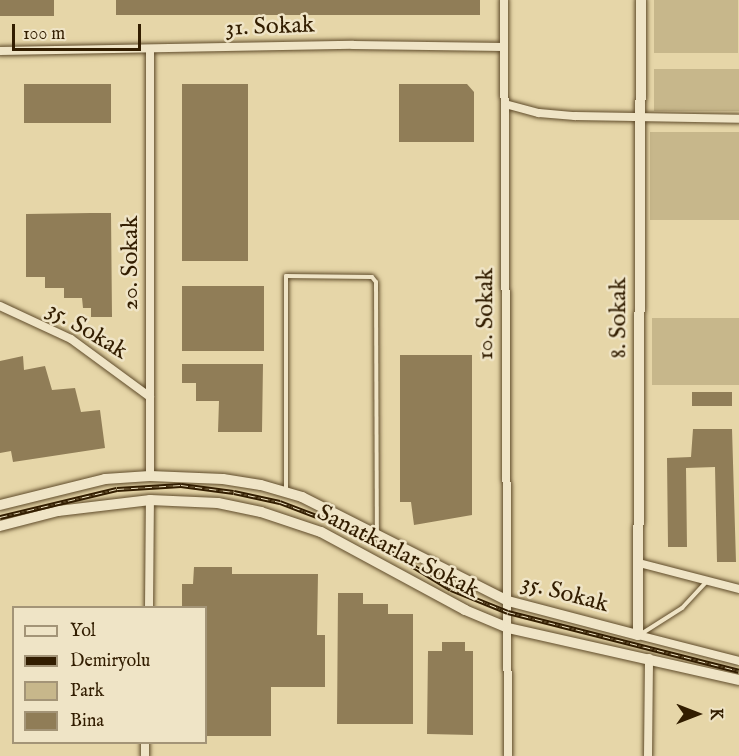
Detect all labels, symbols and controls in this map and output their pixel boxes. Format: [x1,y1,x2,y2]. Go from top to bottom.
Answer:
street label: 31. Sokak [225,11,315,43]
scale bar [15,12,144,50]
text: 100 m [23,23,65,46]
street label: 20. Sokak [117,216,145,310]
street label: 10. Sokak [472,268,500,360]
street label: 8. Sokak [605,278,633,358]
street label: 35. Sokak [41,296,133,366]
street label: Sanatkarlar Sokak [312,499,484,605]
street label: 35. Sokak [518,569,612,619]
legend [12,606,207,744]
text: Yol [70,620,96,643]
text: Demiryolu [70,650,150,673]
text: Park [70,680,104,703]
north arrow [667,684,727,744]
text: K [705,708,725,720]
text: Bina [70,710,104,733]

